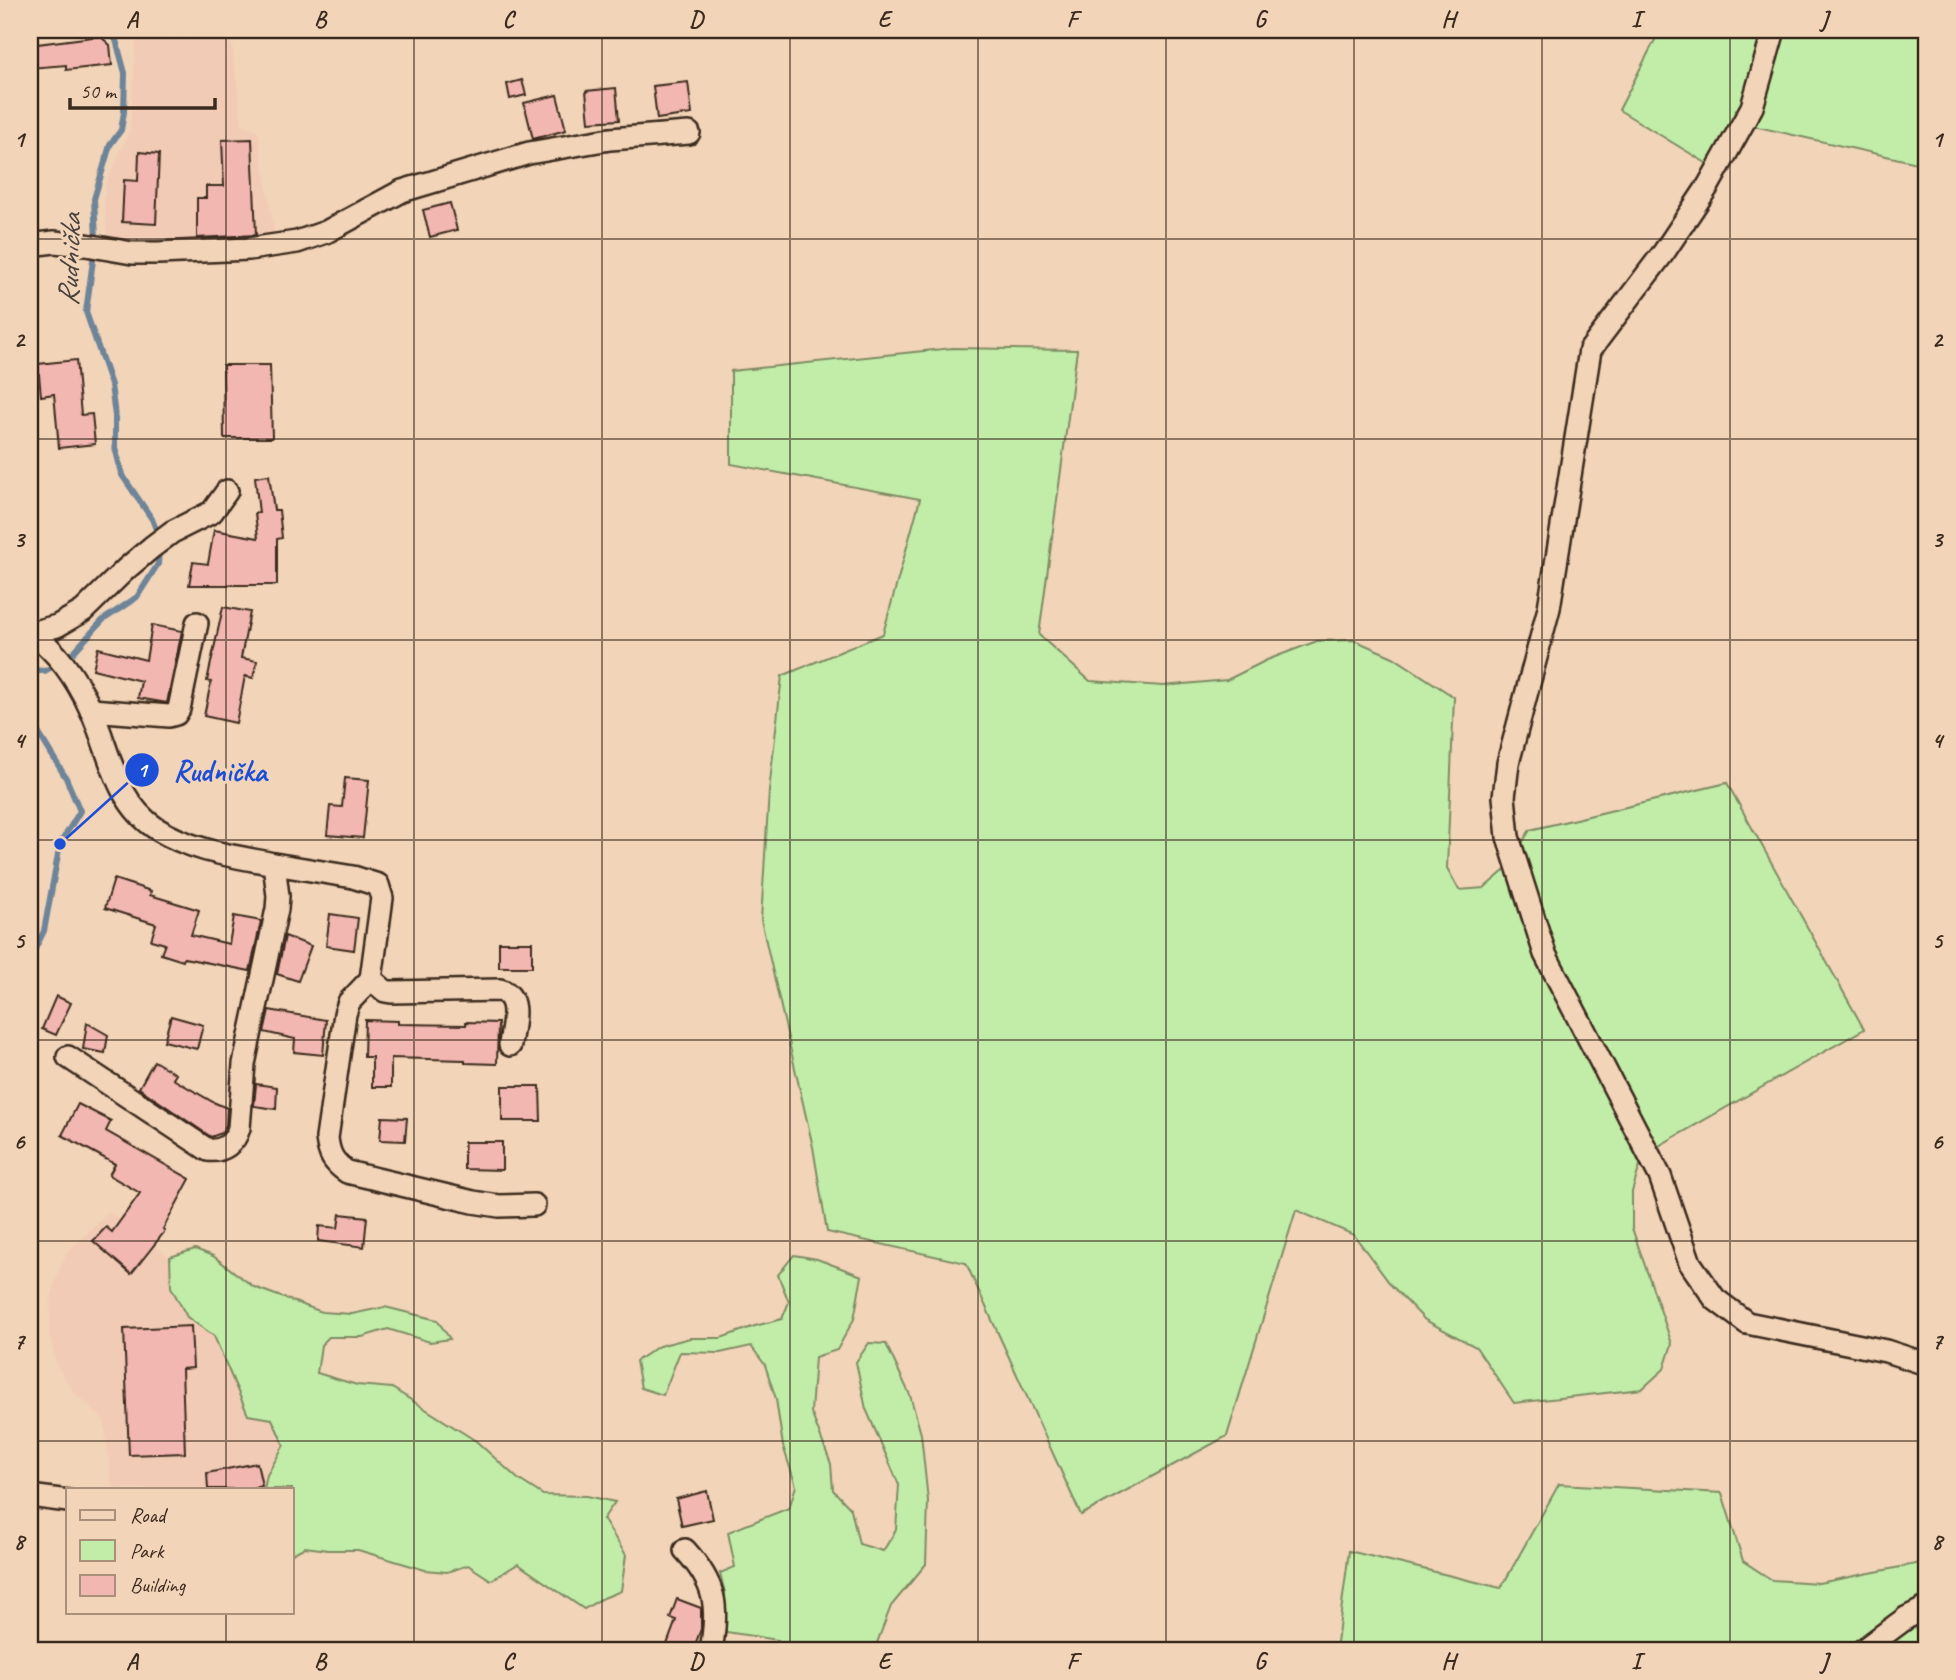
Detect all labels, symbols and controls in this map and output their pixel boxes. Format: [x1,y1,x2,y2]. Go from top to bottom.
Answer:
text: A [126,5,140,34]
text: B [314,5,328,34]
text: C [503,5,517,34]
text: D [689,5,705,34]
text: E [878,5,894,34]
text: F [1067,5,1083,34]
text: G [1254,5,1269,34]
text: H [1441,5,1459,34]
text: I [1631,5,1646,34]
text: J [1818,5,1831,34]
scale bar [70,66,215,110]
text: 50 m [80,78,118,104]
text: 1 [14,125,27,154]
text: 1 [1932,125,1945,154]
water label: Rudnička [48,211,90,307]
text: 2 [14,325,27,354]
text: 2 [1932,325,1945,354]
text: 3 [14,525,27,554]
text: 3 [1932,525,1945,554]
text: 4 [14,726,27,755]
text: 4 [1932,726,1945,755]
callout: Rudnička [125,745,281,796]
text: Rudnička [173,752,269,790]
text: 1 [137,757,149,783]
text: 5 [14,926,26,955]
text: 5 [1932,926,1944,955]
text: 6 [14,1127,27,1156]
text: 6 [1932,1127,1945,1156]
text: 7 [14,1327,27,1356]
text: 7 [1932,1327,1945,1356]
legend [66,1488,294,1614]
text: Road [130,1502,169,1528]
text: 8 [14,1527,27,1556]
text: 8 [1932,1527,1945,1556]
text: Park [130,1538,165,1564]
text: Building [130,1572,187,1598]
text: A [126,1647,140,1676]
text: B [314,1647,328,1676]
text: C [503,1647,517,1676]
text: D [689,1647,705,1676]
text: E [878,1647,894,1676]
text: F [1067,1647,1083,1676]
text: G [1254,1647,1269,1676]
text: H [1441,1647,1459,1676]
text: I [1631,1647,1646,1676]
text: J [1818,1647,1831,1676]

